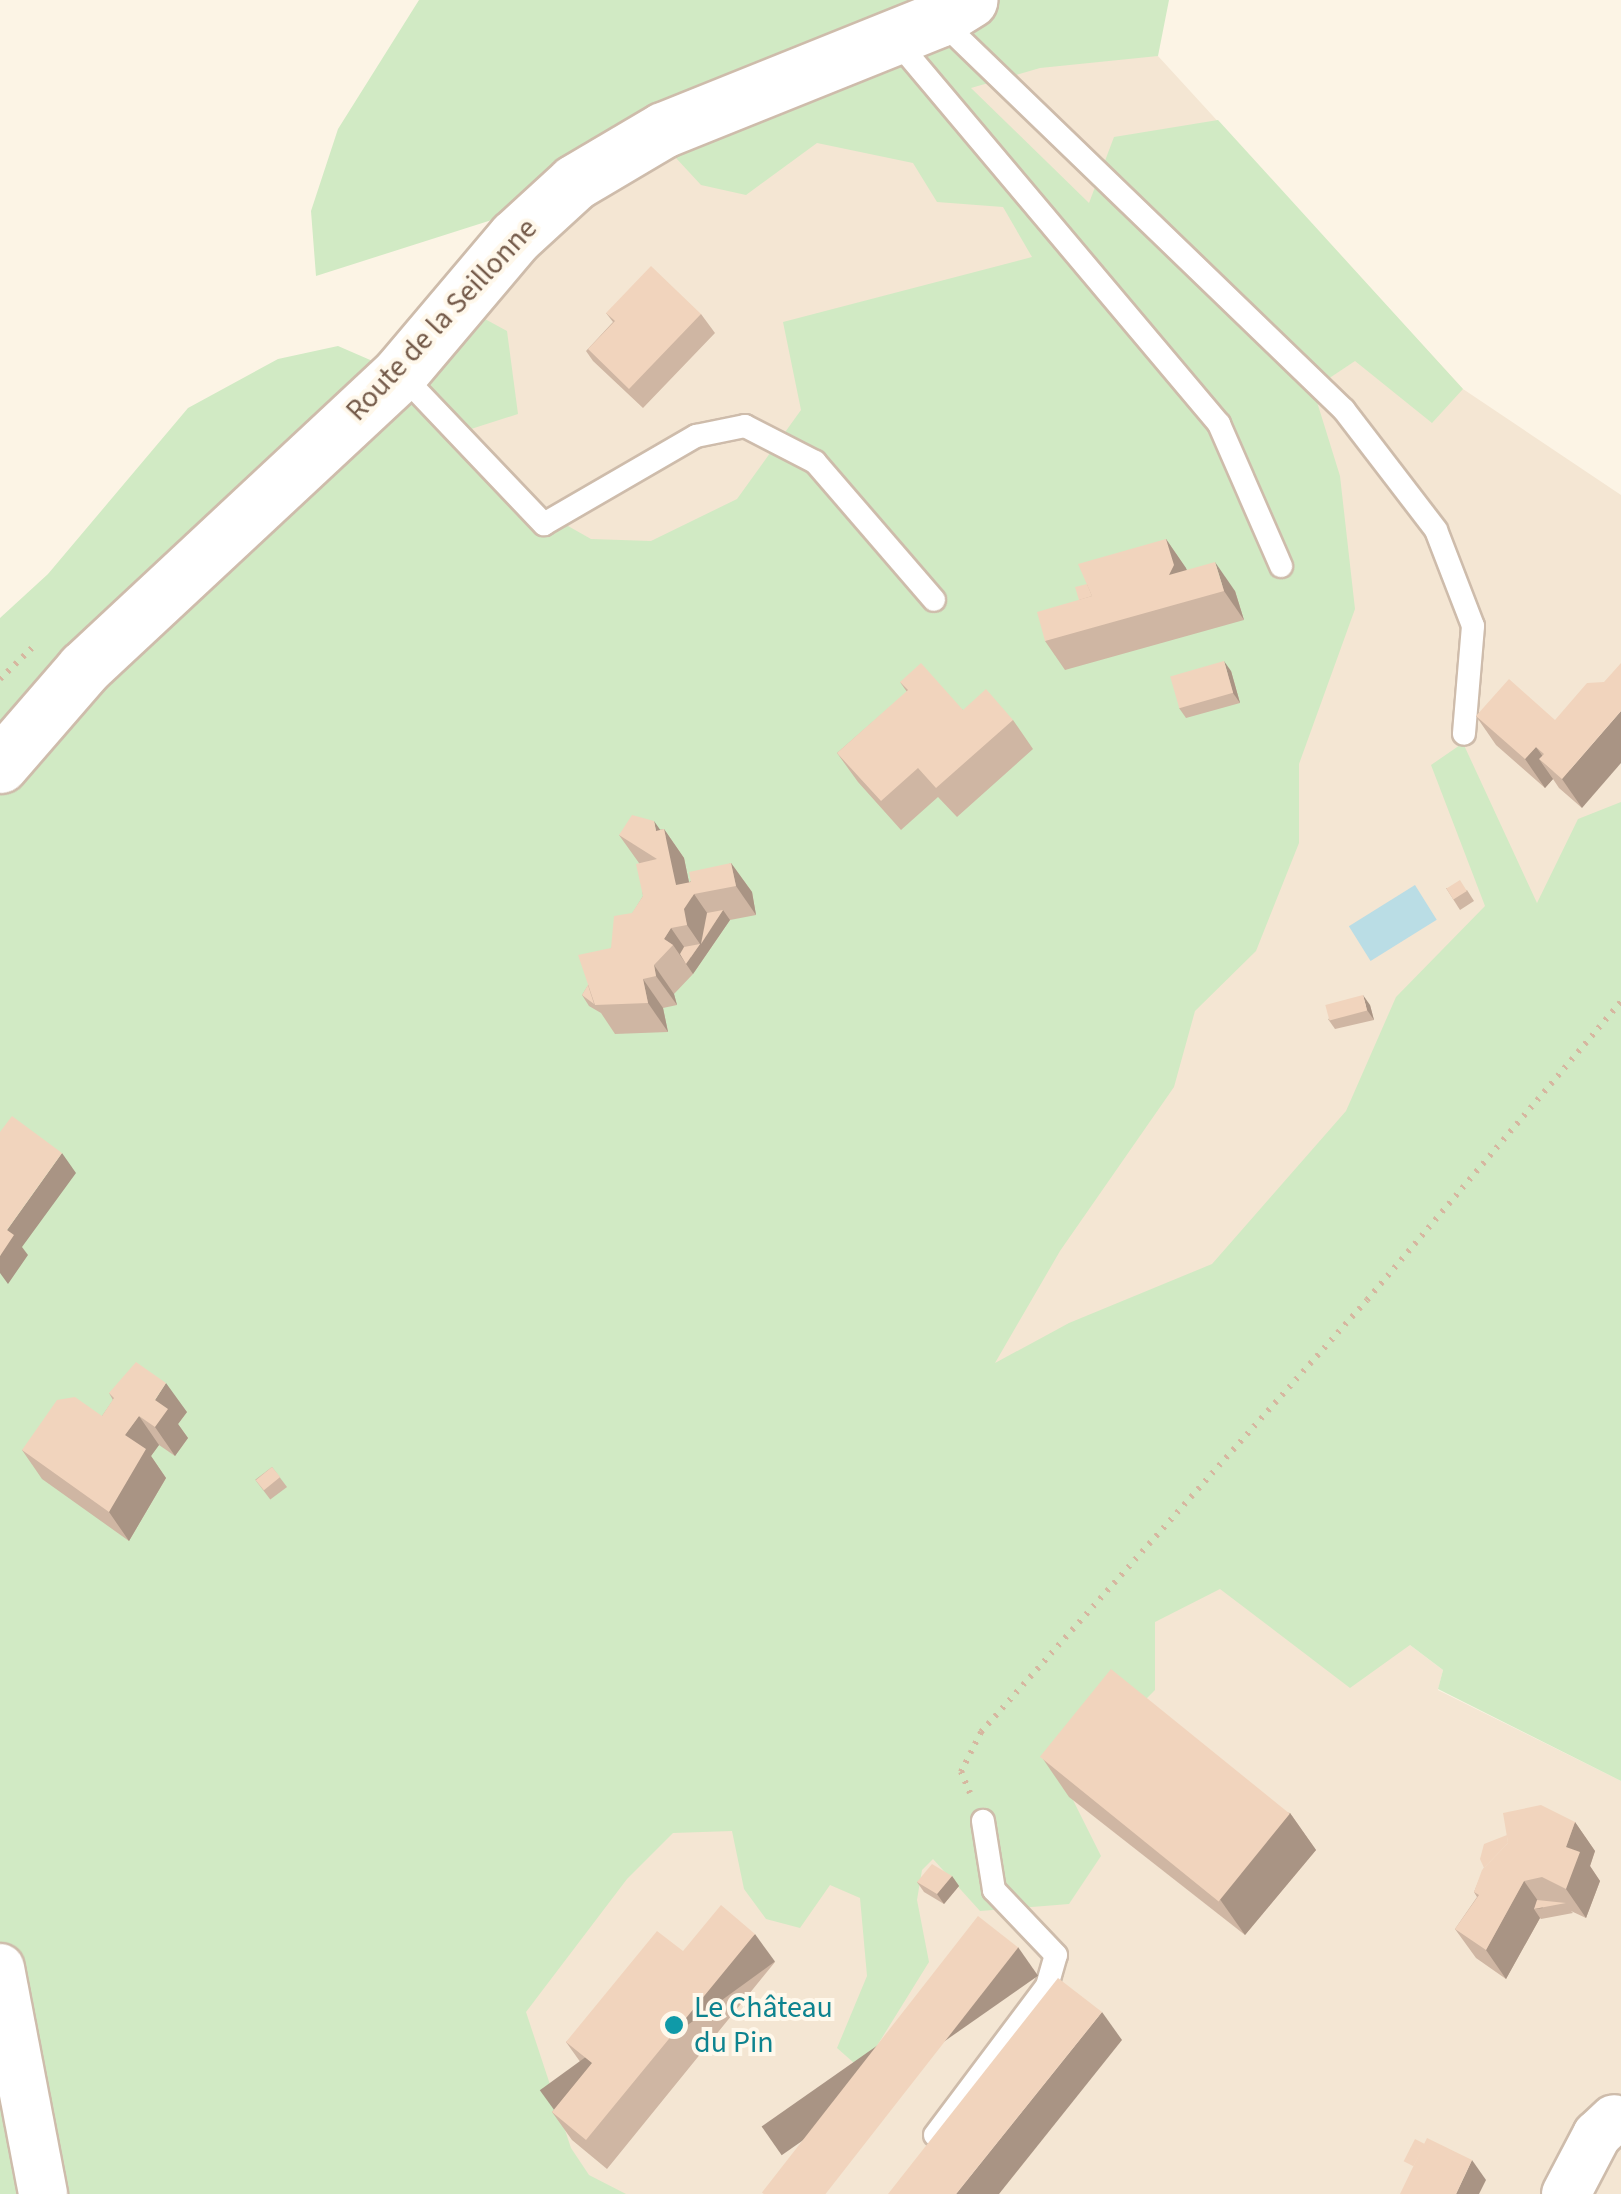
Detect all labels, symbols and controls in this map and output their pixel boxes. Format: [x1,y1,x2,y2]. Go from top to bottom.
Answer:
street label: Route de la Seillonne [339,211,545,429]
place label: Le Château du Pin [694,1990,833,2060]
marker: Le Château du Pin [663,2014,685,2036]

